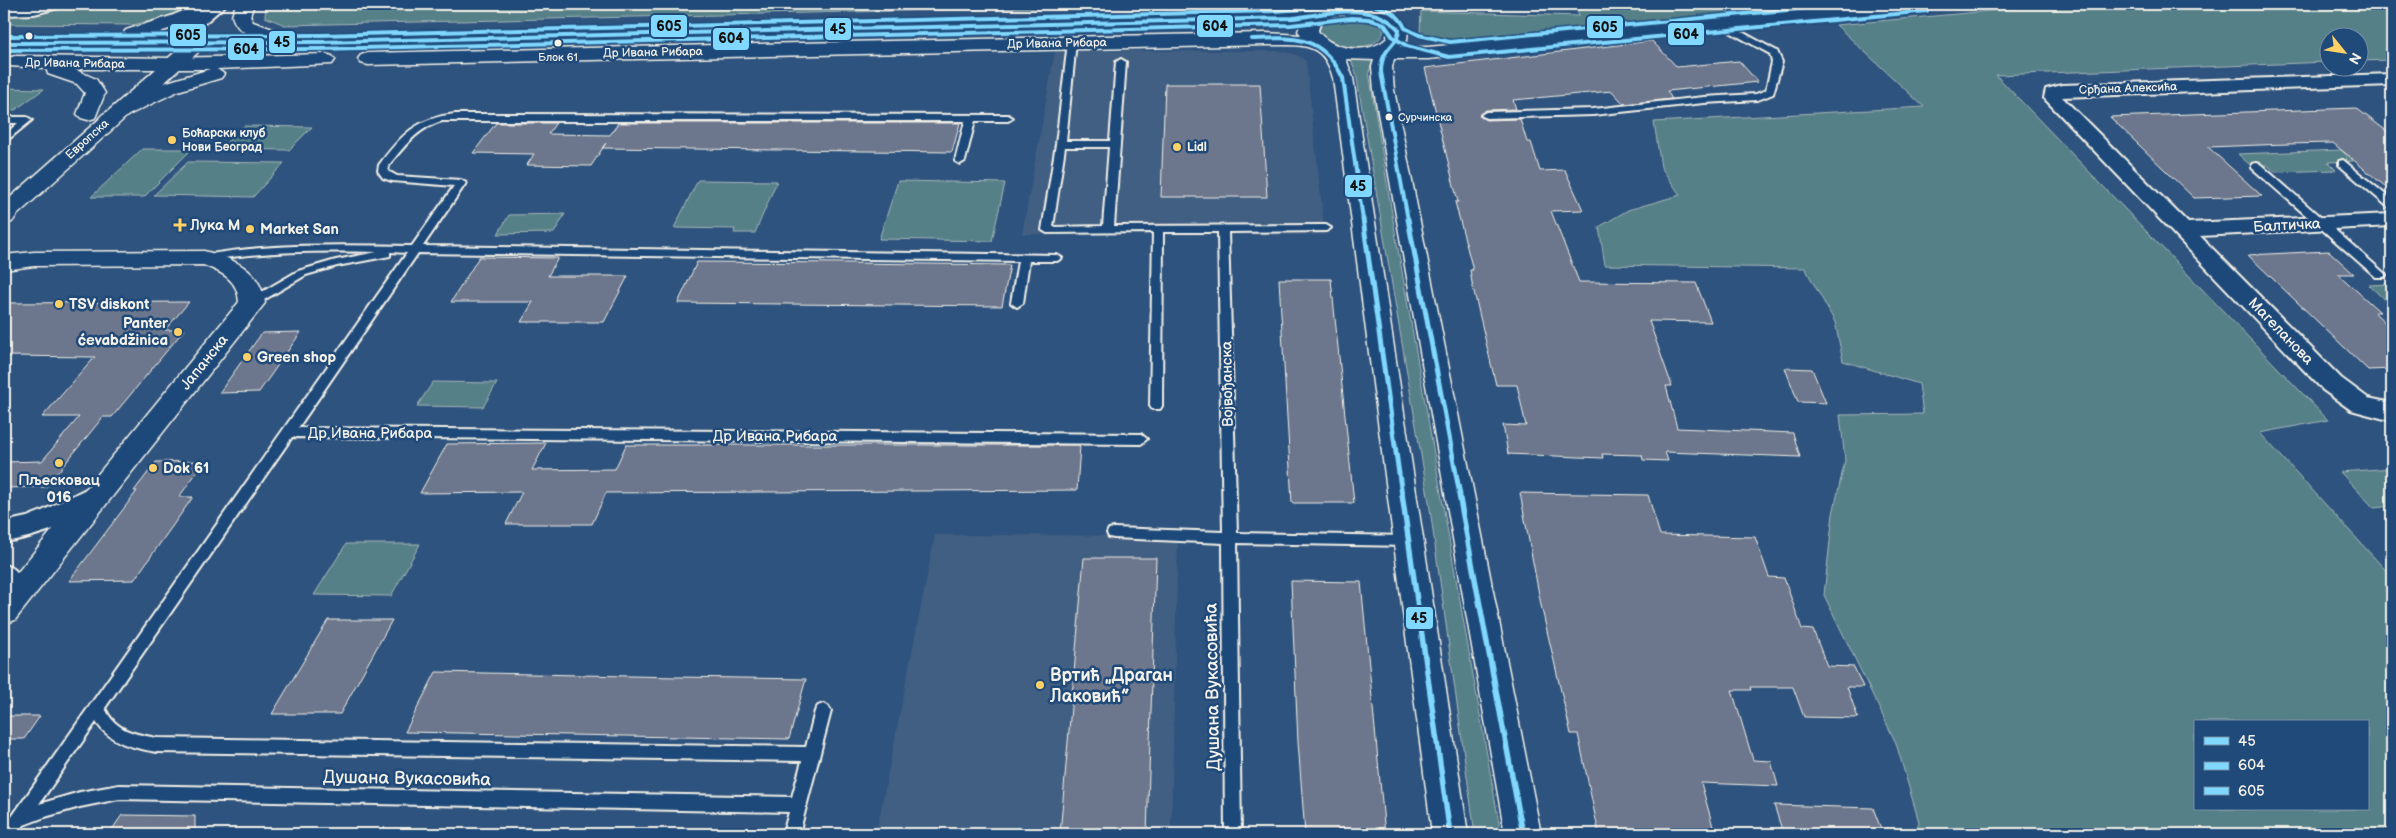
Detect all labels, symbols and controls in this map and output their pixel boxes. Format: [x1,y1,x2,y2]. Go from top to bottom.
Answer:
line badge: 605 [650,14,688,38]
line badge: 604 [1196,14,1234,38]
line badge: 605 [1586,15,1624,39]
line badge: 45 [824,17,852,41]
text: 605 [656,18,682,35]
text: 604 [1202,18,1228,35]
text: 605 [1592,19,1618,36]
text: 45 [830,21,846,38]
line badge: 604 [1667,22,1705,46]
line badge: 605 [169,23,207,47]
text: 604 [1673,26,1699,43]
text: 605 [175,27,201,44]
line badge: 604 [712,27,750,51]
north arrow [2318,28,2368,78]
line badge: 45 [268,30,296,54]
text: 604 [718,30,744,47]
unlabelled marker [24,31,34,41]
text: 45 [274,34,290,51]
street label: Др Ивана Рибара [1007,35,1107,52]
line badge: 604 [227,37,265,61]
marker: Блок 61 [553,38,563,48]
text: 604 [233,41,259,58]
street label: Др Ивана Рибара [603,44,703,61]
text: N [2345,49,2365,67]
place label: Блок 61 [538,51,578,64]
street label: Др Ивана Рибара [25,55,125,72]
street label: Срђана Алексића [2079,79,2177,98]
place label: Сурчинска [1398,111,1453,124]
marker: Сурчинска [1384,112,1394,122]
street label: Европска [63,116,112,163]
place label: Боћарски клуб Нови Београд [182,126,266,155]
marker: Боћарски клуб Нови Београд [166,134,178,146]
place label: Lidl [1187,140,1207,155]
marker: Lidl [1171,141,1183,153]
line badge: 45 [1344,174,1373,198]
text: 45 [1350,178,1366,195]
street label: Балтичка [2253,214,2321,237]
place label: Лука М [189,216,240,235]
marker: Лука М [174,219,186,231]
place label: Market San [260,220,339,239]
marker: Market San [244,223,256,235]
street label: Магеланова [2244,294,2317,369]
place label: TSV diskont [69,295,149,314]
marker: TSV diskont [53,298,65,310]
place label: Panter ćevabdžinica [78,314,169,350]
marker: Panter ćevabdžinica [172,326,184,338]
street label: Јапанска [176,331,233,394]
street label: Војвођанска [1217,341,1238,427]
place label: Green shop [257,348,336,367]
marker: Green shop [241,351,253,363]
street label: Др Ивана Рибара [308,424,432,443]
street label: Др Ивана Рибара [713,427,837,446]
marker: Пљесковац 016 [53,457,65,469]
place label: Dok 61 [163,459,209,478]
marker: Dok 61 [147,462,159,474]
place label: Пљесковац 016 [18,471,100,507]
street label: Душана Вукасовића [1201,602,1224,771]
line badge: 45 [1405,606,1434,630]
text: 45 [1411,610,1427,627]
place label: Вртић „Драган Лаковић” [1049,665,1173,707]
marker: Вртић „Драган Лаковић” [1034,679,1046,691]
legend [2194,720,2368,810]
text: 45 [2238,732,2256,751]
text: 604 [2238,756,2265,775]
street label: Душана Вукасовића [323,767,492,790]
text: 605 [2238,782,2265,801]

